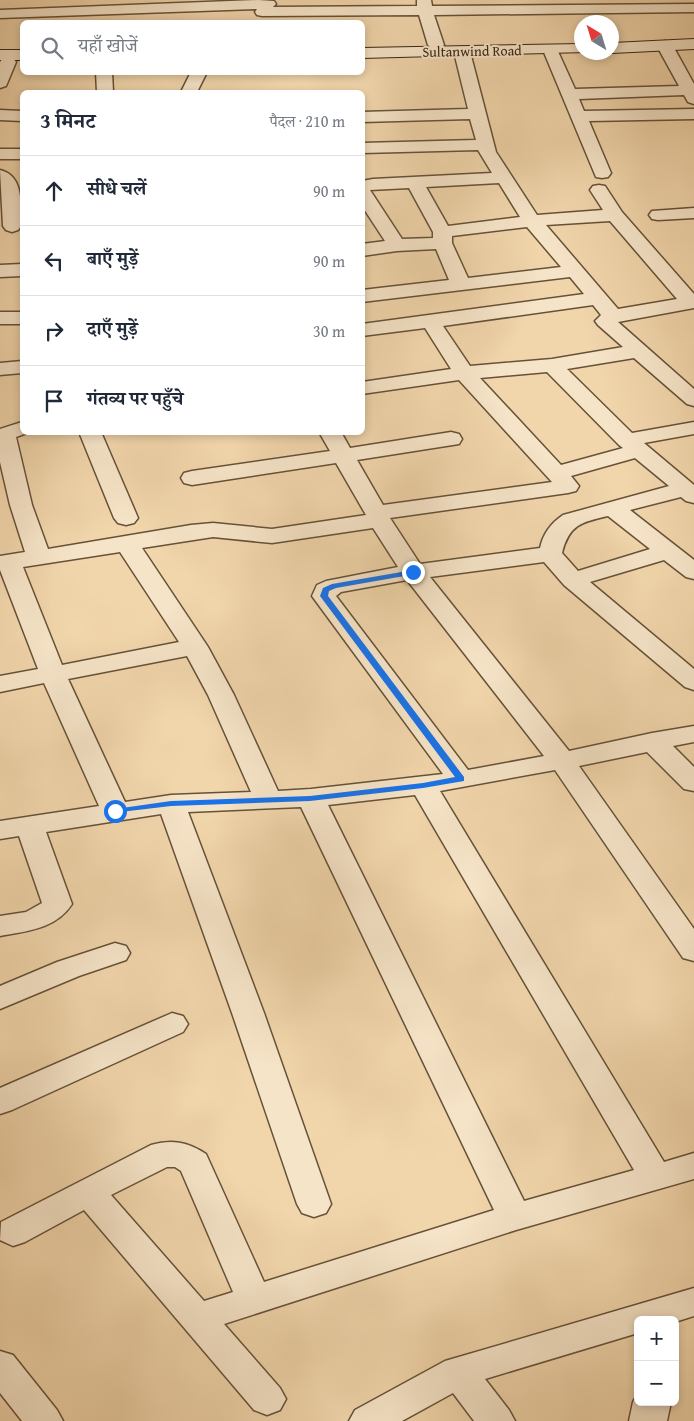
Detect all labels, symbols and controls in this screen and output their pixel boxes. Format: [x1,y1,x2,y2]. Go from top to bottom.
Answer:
north arrow [574,15,619,60]
search box [20,20,365,75]
text: यहाँ खोजें [78,31,138,59]
icon: search [38,34,66,62]
street label: Sultanwind Road [422,40,522,62]
text: 3 मिनट [40,105,95,136]
text: पैदल · 210 m [269,109,345,133]
text: सीधे चलें [87,174,146,202]
icon: ahead [40,177,68,205]
text: 90 m [313,179,345,203]
text: बाएँ मुड़ें [87,244,138,272]
icon: left [40,247,68,275]
text: 90 m [313,249,345,273]
text: दाएँ मुड़ें [87,314,138,342]
icon: right [40,317,68,345]
text: 30 m [313,319,345,343]
text: गंतव्य पर पहुँचे [87,384,183,412]
icon: arrive [40,387,68,415]
route end [402,561,425,584]
route start [104,800,127,823]
map controls [634,1316,679,1406]
button: + [634,1316,679,1361]
button: − [634,1361,679,1406]

